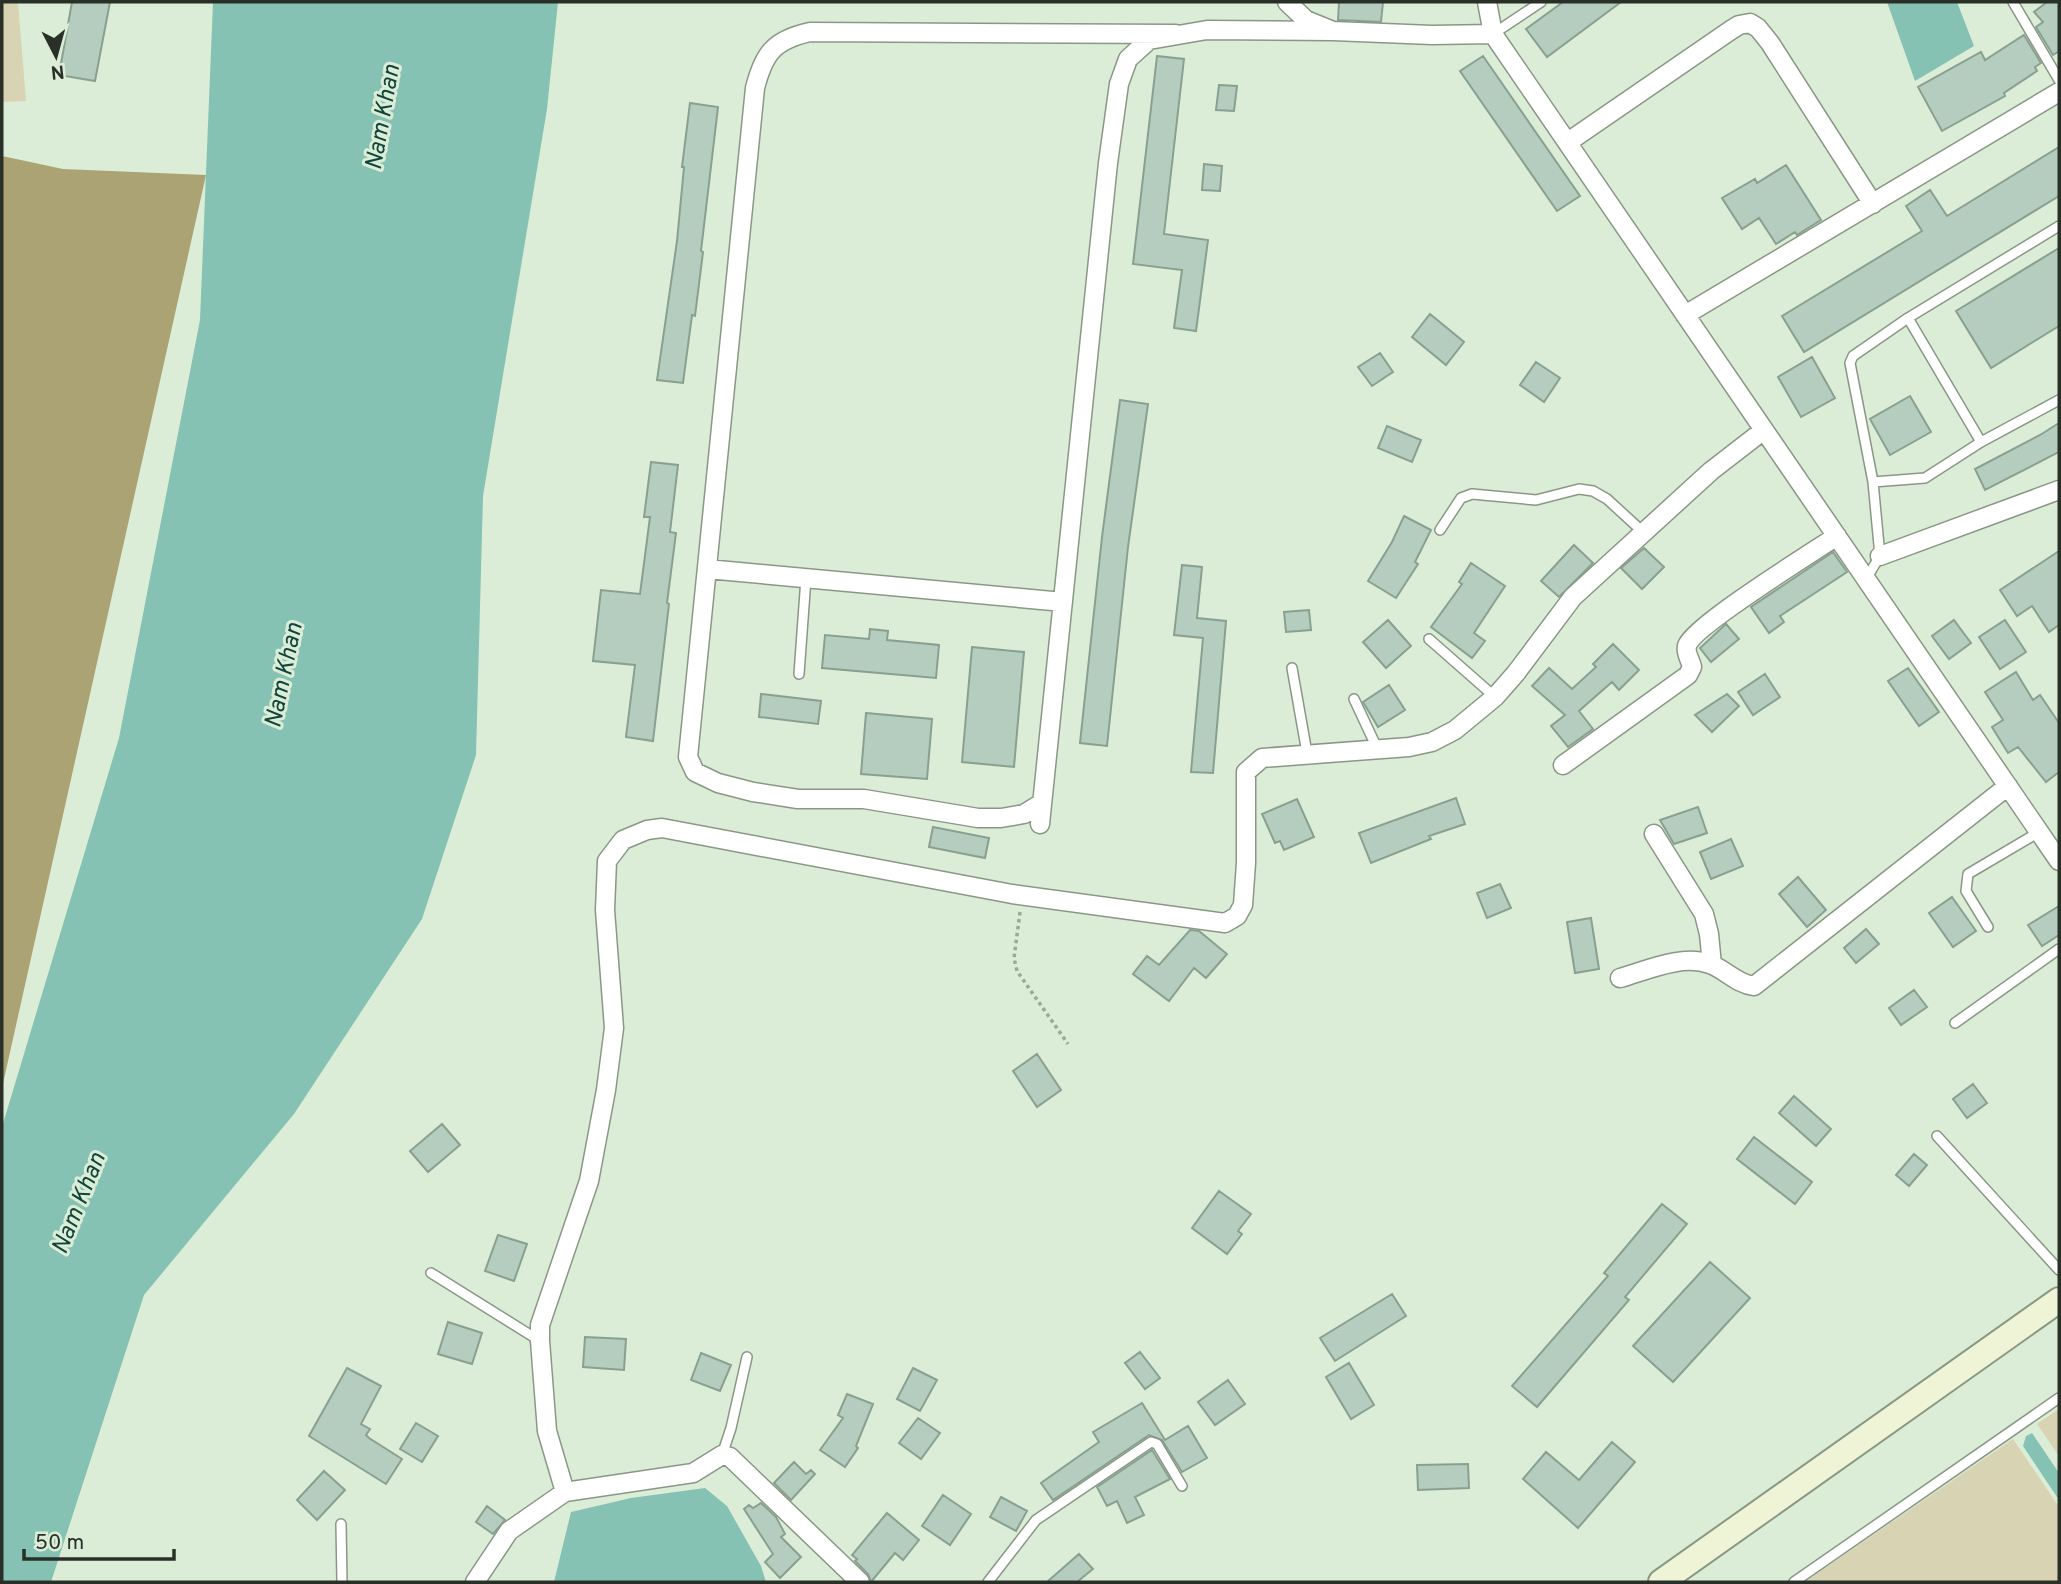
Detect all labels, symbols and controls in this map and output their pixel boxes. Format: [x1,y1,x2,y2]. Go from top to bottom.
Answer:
north arrow [21,21,91,91]
text: N [50,58,66,84]
water label: Nam Khan [360,62,408,173]
water label: Nam Khan [259,620,311,731]
water label: Nam Khan [46,1149,114,1259]
scale bar [24,1518,175,1562]
text: 50 m [35,1530,84,1557]

